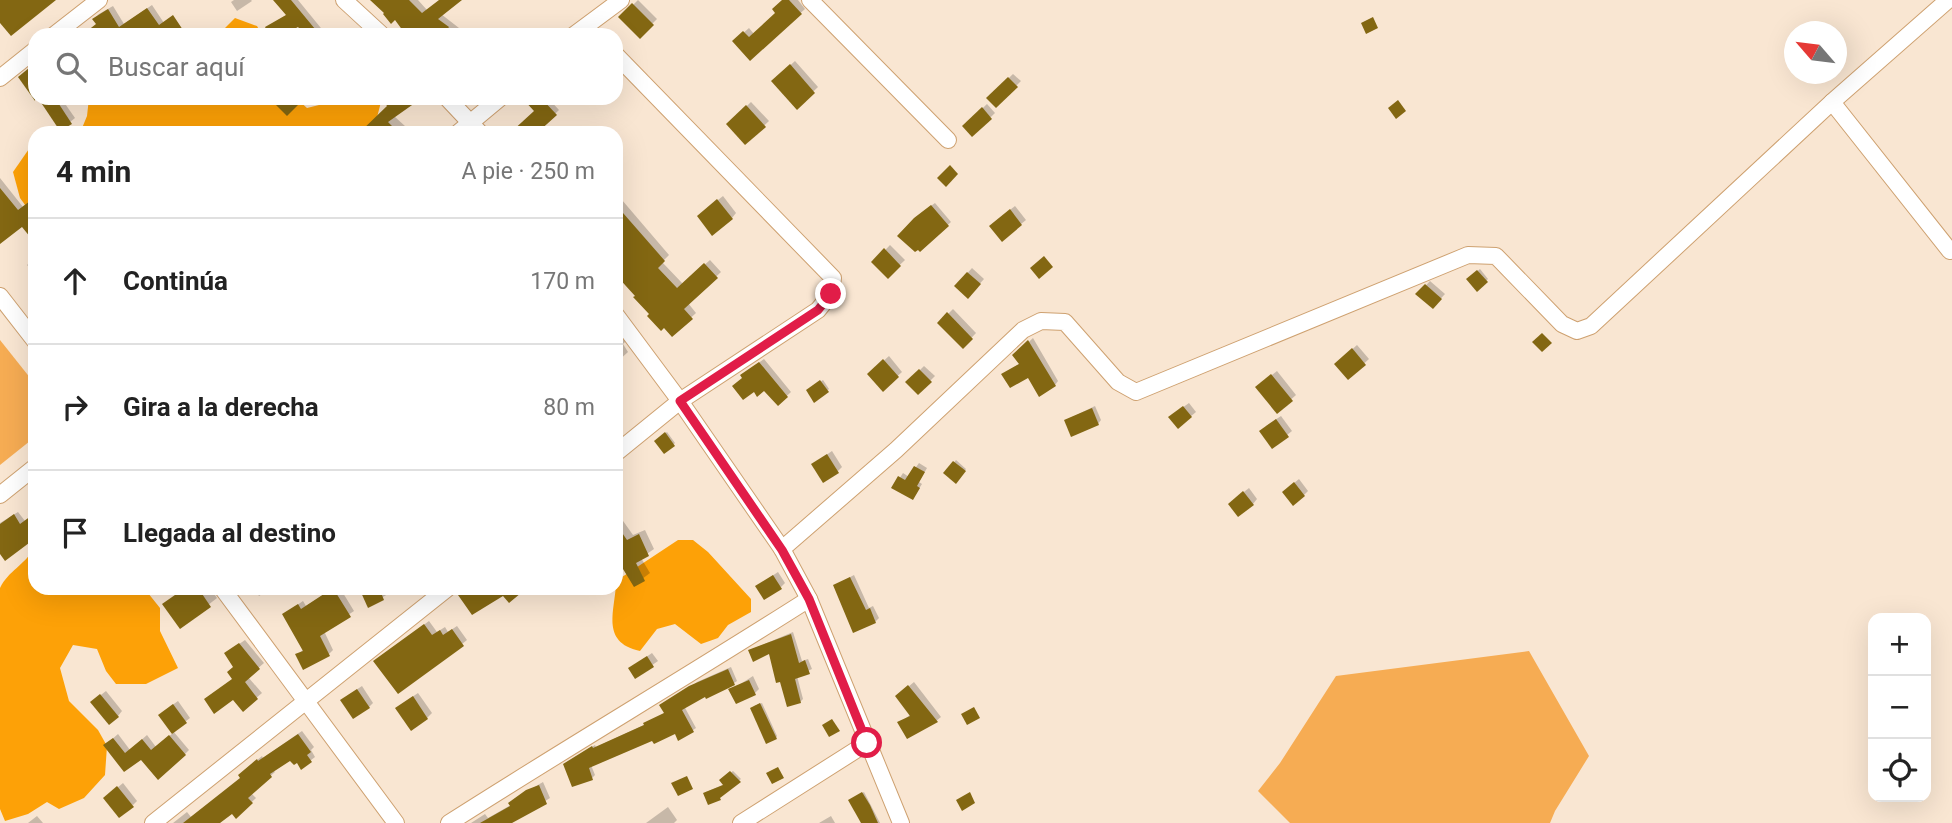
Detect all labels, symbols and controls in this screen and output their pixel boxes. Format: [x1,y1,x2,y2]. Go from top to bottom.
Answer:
north arrow [1784,21,1847,84]
search box [28,28,623,105]
icon: search [52,48,90,86]
text: Buscar aquí [108,52,245,82]
text: 4 min [56,154,131,189]
text: A pie · 250 m [462,158,595,185]
icon: ahead [56,262,94,300]
text: Continúa [123,266,228,296]
text: 170 m [530,268,595,295]
route end [815,278,846,309]
icon: right [56,388,94,426]
text: Gira a la derecha [123,392,319,422]
text: 80 m [543,394,595,421]
icon: arrive [56,514,94,552]
text: Llegada al destino [123,518,336,548]
map controls [1868,613,1931,802]
button: + [1868,613,1931,676]
button: − [1868,676,1931,739]
route start [851,727,882,758]
button: locate [1868,739,1931,802]

